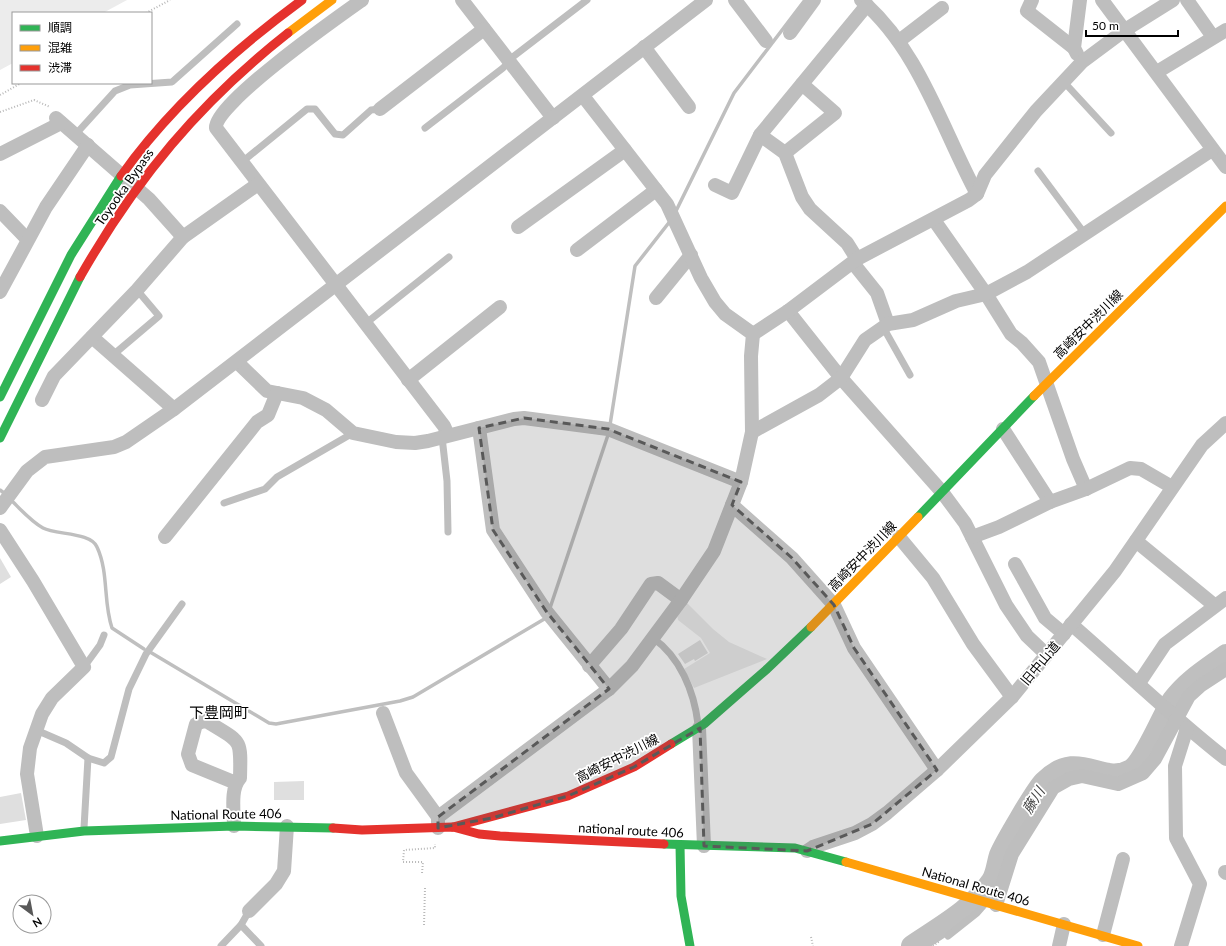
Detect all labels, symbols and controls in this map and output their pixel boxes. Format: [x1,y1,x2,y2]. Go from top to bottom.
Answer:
legend [12,12,152,84]
scale bar [1086,12,1178,38]
text: 50 m [1092,18,1119,33]
text: 順調 [48,20,72,35]
text: 混雑 [48,40,72,55]
text: 渋滞 [48,60,72,75]
street label: Toyooka Bypass [91,145,157,229]
street label: 高崎安中渋川線 [1050,286,1126,362]
street label: 高崎安中渋川線 [825,518,899,594]
street label: 旧中山道 [1017,638,1063,688]
district label: 下豊岡町 [189,703,249,721]
street label: 高崎安中渋川線 [573,730,661,786]
water label: 藤川 [1018,782,1049,816]
street label: National Route 406 [170,805,282,823]
street label: national route 406 [578,819,684,841]
street label: National Route 406 [920,863,1032,909]
north arrow [12,894,52,934]
text: N [31,915,45,931]

